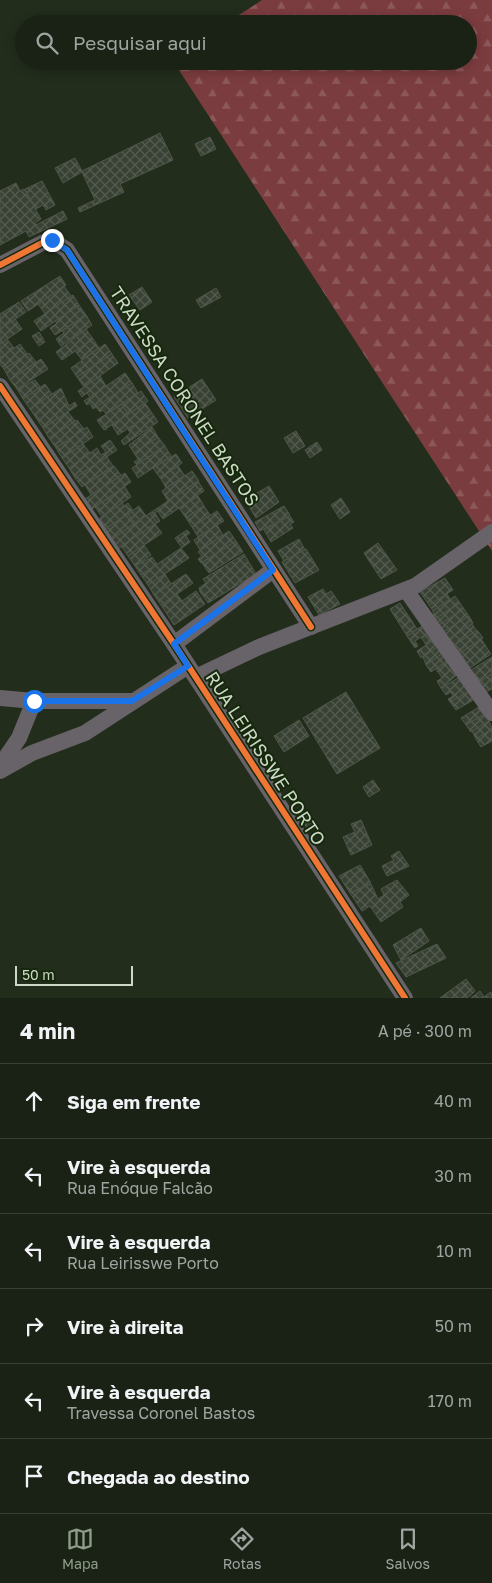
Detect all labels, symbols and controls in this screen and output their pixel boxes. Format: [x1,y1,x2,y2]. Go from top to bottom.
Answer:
search box [15,15,477,70]
icon: search [33,29,61,57]
text: Pesquisar aqui [73,31,207,54]
route end [41,229,64,252]
street label: TRAVESSA CORONEL BASTOS [106,282,264,510]
street label: RUA LEIRISSWE PORTO [202,667,330,849]
route start [23,690,46,713]
scale bar [15,963,132,986]
text: 50 m [22,966,55,983]
text: 4 min [20,1018,75,1044]
text: A pé · 300 m [378,1021,472,1041]
icon: ahead [20,1087,48,1115]
text: Siga em frente [67,1090,201,1113]
text: 40 m [434,1091,472,1111]
text: Vire à esquerda [67,1155,210,1178]
icon: left [20,1162,48,1190]
text: 30 m [435,1166,472,1186]
text: Rua Enóque Falcão [67,1178,213,1198]
text: Vire à esquerda [67,1230,210,1253]
icon: left [20,1237,48,1265]
text: 10 m [436,1241,472,1261]
text: Rua Leirisswe Porto [67,1253,219,1273]
icon: right [20,1312,48,1340]
text: Vire à direita [67,1315,184,1338]
text: 50 m [435,1316,472,1336]
text: Vire à esquerda [67,1380,210,1403]
icon: left [20,1387,48,1415]
text: 170 m [428,1391,472,1411]
text: Travessa Coronel Bastos [67,1403,255,1423]
icon: arrive [20,1462,48,1490]
text: Chegada ao destino [67,1465,250,1488]
tab: Mapa [62,1525,99,1572]
tab: Rotas [223,1525,261,1572]
tab: Salvos [385,1525,430,1572]

